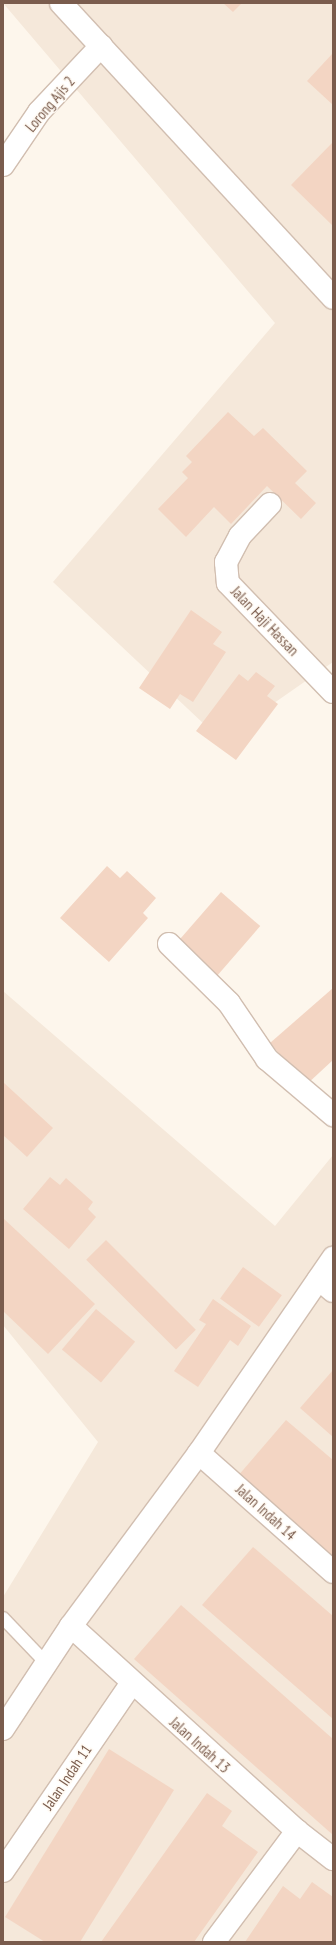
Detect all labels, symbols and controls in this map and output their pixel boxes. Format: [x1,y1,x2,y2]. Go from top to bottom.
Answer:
street label: Lorong Ajis 2 [21,72,79,136]
street label: Jalan Haji Hassan [227,583,303,659]
street label: Jalan Indah 14 [232,1480,300,1544]
street label: Jalan Indah 13 [166,1713,234,1777]
street label: Jalan Indah 11 [39,1741,95,1813]

